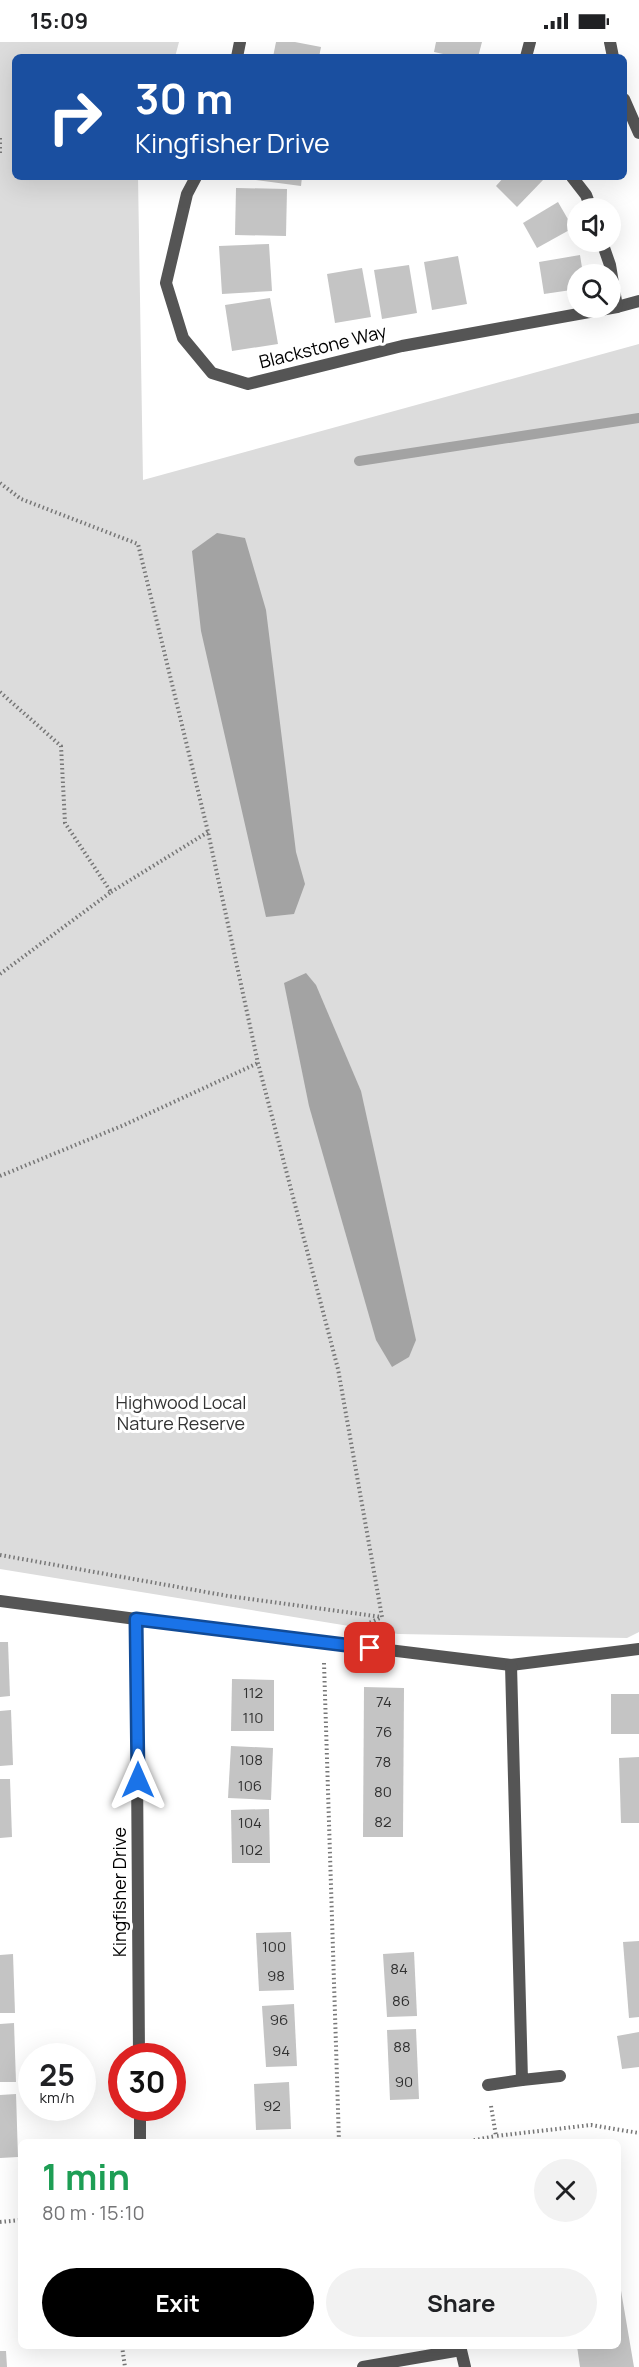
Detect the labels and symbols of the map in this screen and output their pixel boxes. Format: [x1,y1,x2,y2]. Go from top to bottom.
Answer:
street label: Blackstone Way [256,318,390,373]
park label: Highwood Local Nature Reserve [116,1390,246,1435]
pin [344,1622,395,1673]
house number: 112 [243,1682,263,1703]
house number: 74 [376,1691,392,1712]
house number: 110 [243,1707,263,1728]
house number: 76 [376,1721,392,1742]
position arrow [106,1748,170,1812]
house number: 108 [239,1749,263,1770]
house number: 78 [375,1751,391,1772]
house number: 106 [238,1775,262,1796]
house number: 80 [374,1781,392,1802]
house number: 82 [374,1811,392,1832]
house number: 104 [238,1812,262,1833]
street label: Kingfisher Drive [107,1827,131,1957]
house number: 102 [239,1839,263,1860]
house number: 100 [262,1936,286,1957]
house number: 84 [390,1958,408,1979]
house number: 98 [267,1965,285,1986]
house number: 86 [392,1990,410,2011]
house number: 96 [270,2009,288,2030]
house number: 88 [393,2036,411,2057]
house number: 94 [272,2040,290,2061]
speed limit sign: 30 [108,2043,186,2121]
house number: 90 [395,2071,413,2092]
house number: 92 [263,2095,281,2116]

